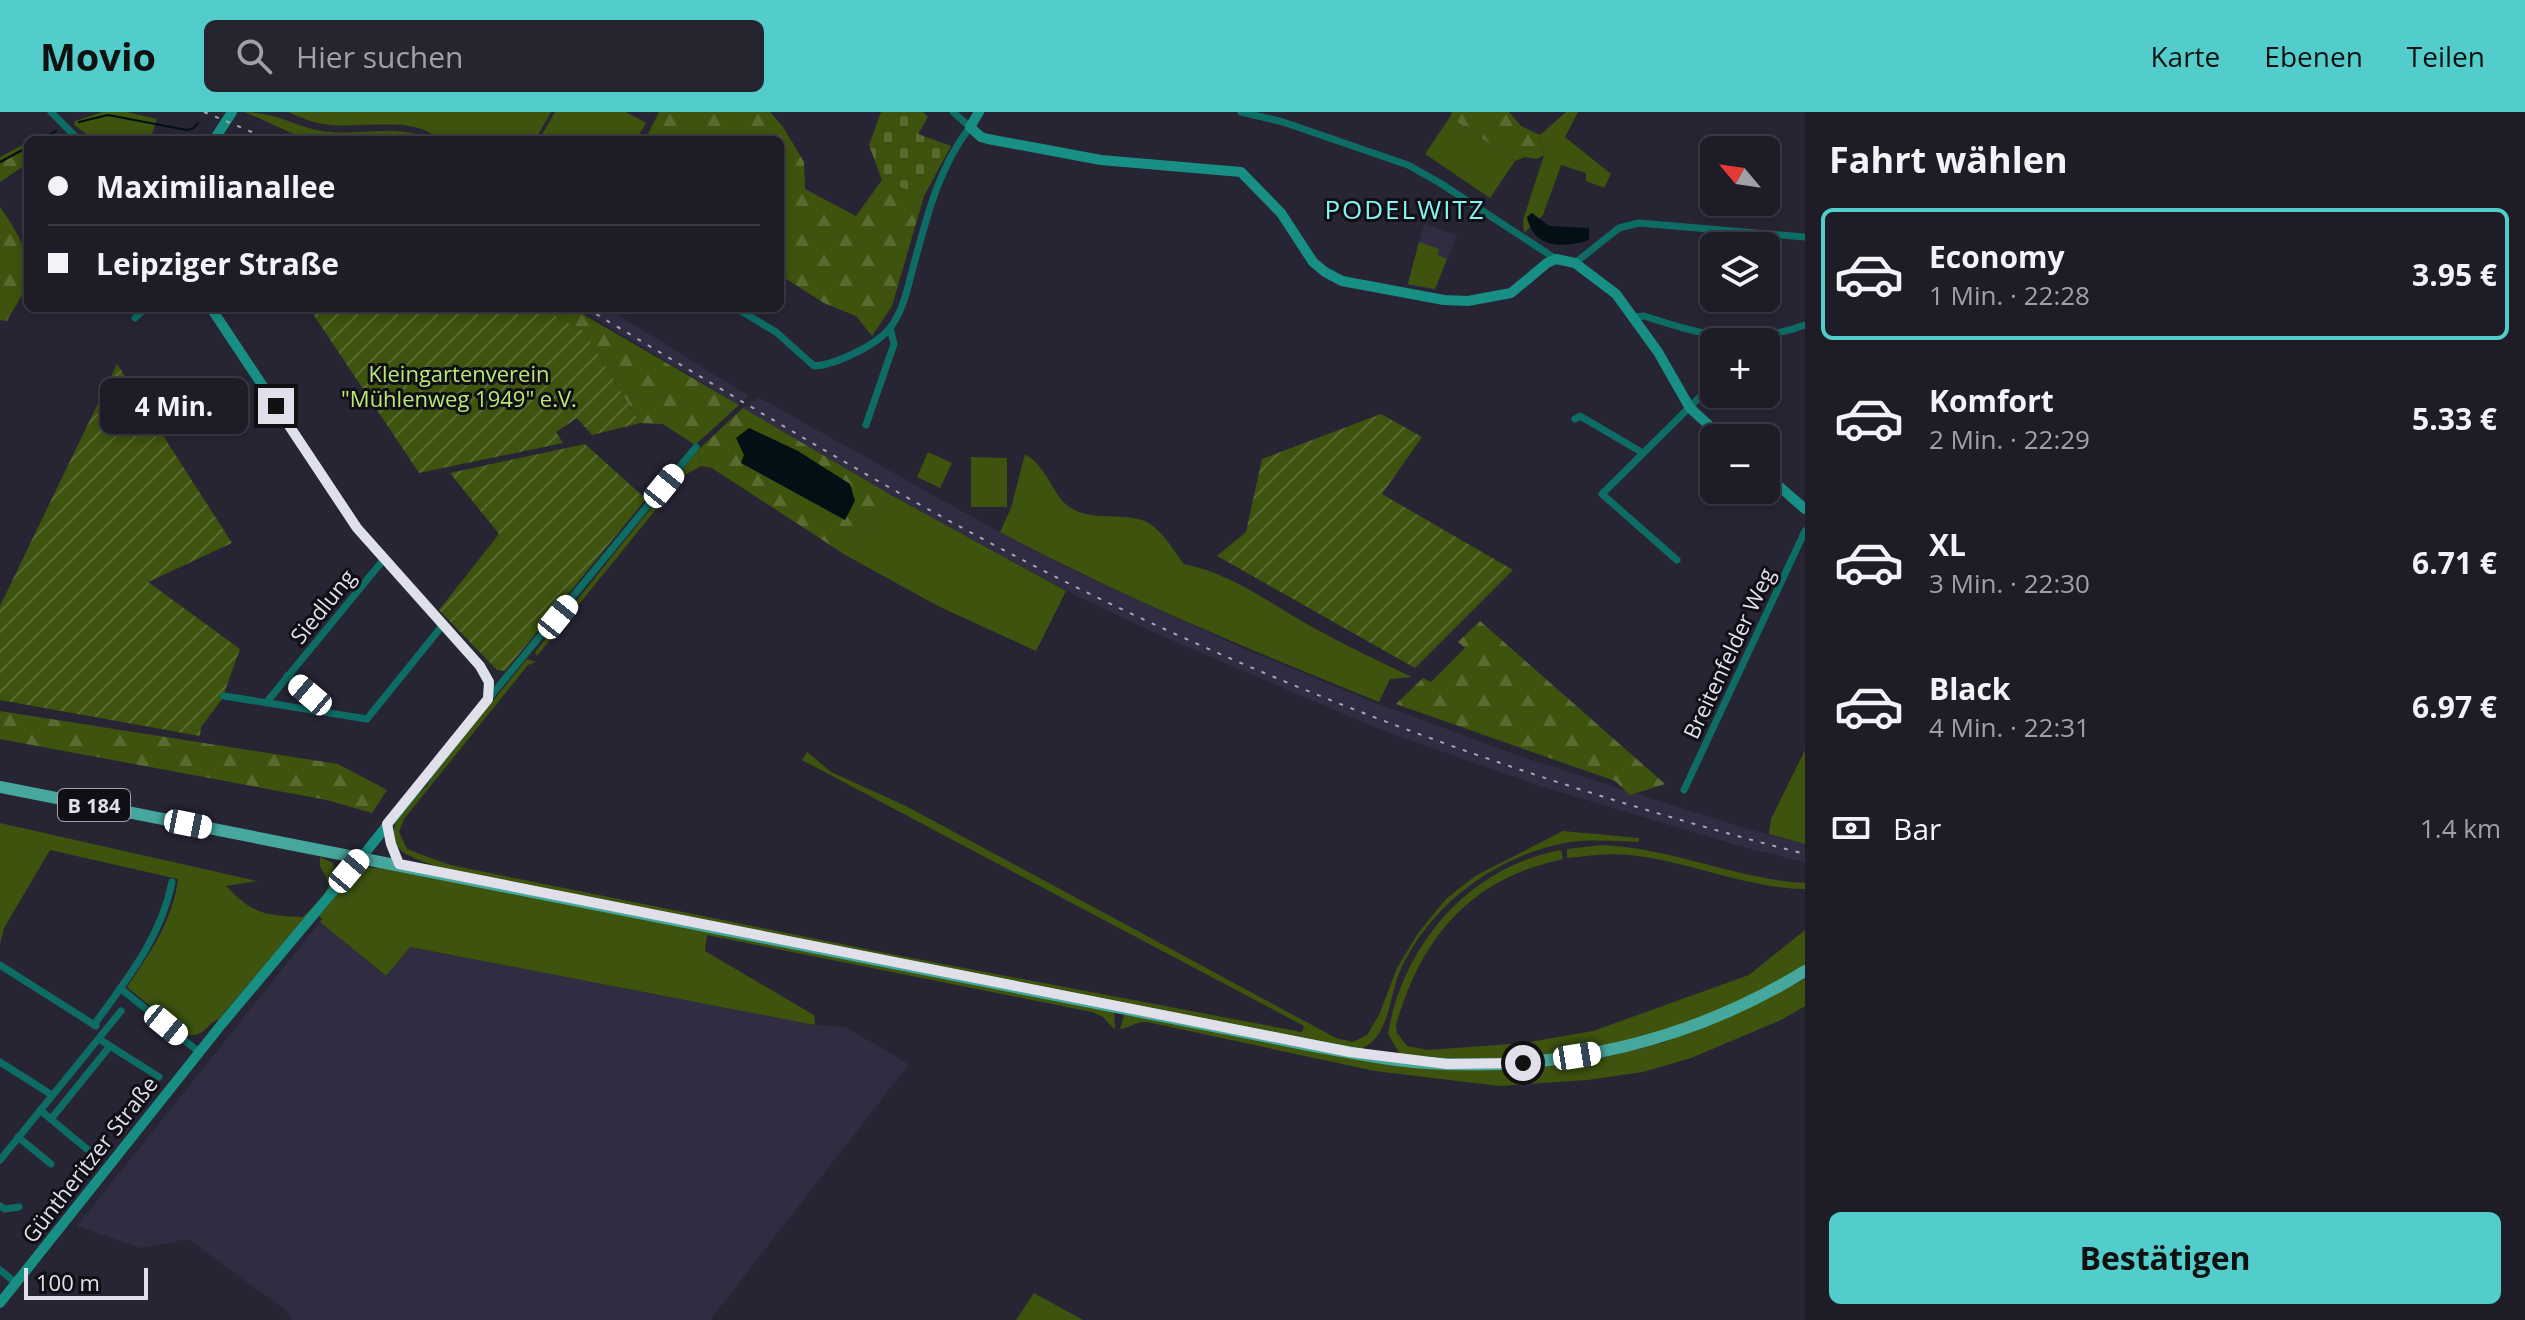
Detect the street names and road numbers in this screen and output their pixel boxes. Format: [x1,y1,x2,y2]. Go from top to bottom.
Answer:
street label: Siedlung [283,562,361,650]
street label: Breitenfelder Weg [1675,563,1781,743]
road number: B 184 [58,789,130,821]
street label: Güntheritzer Straße [15,1070,163,1248]

